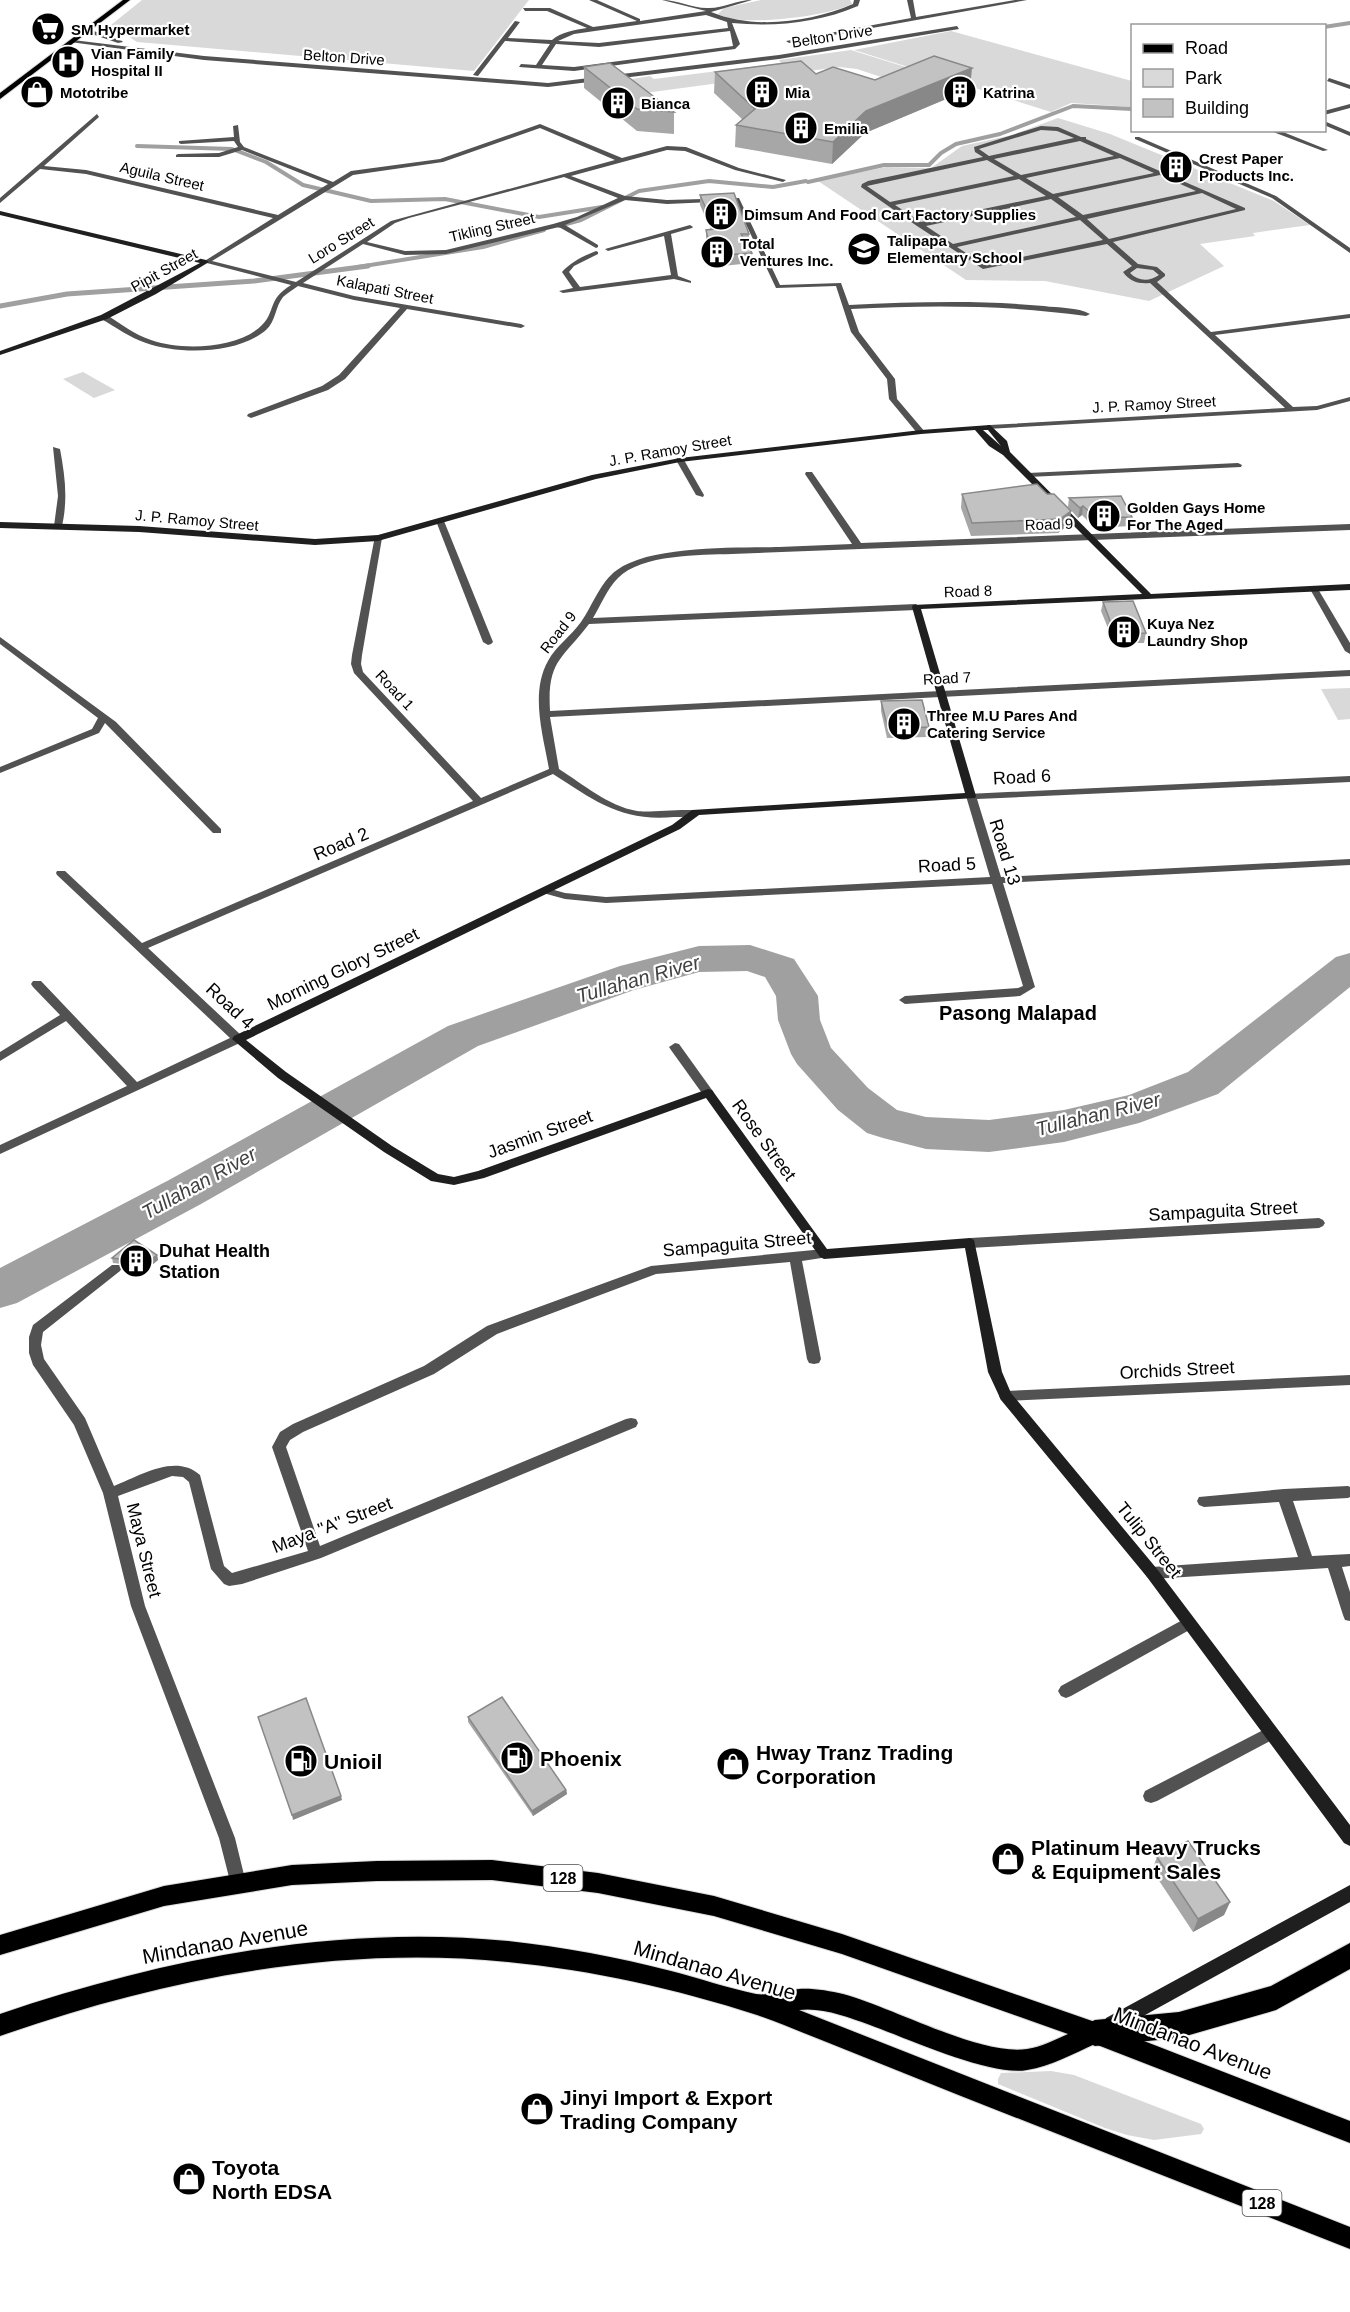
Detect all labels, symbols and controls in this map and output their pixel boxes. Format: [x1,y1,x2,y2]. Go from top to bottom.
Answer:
supermarket icon: SM Hypermarket [30,11,66,47]
place label: SM Hypermarket [71,21,189,38]
street label: Belton Drive [790,21,874,51]
legend [1131,24,1326,132]
text: Road [1185,38,1228,58]
hospital icon: Vian Family Hospital II [50,44,86,80]
place label: Vian Family Hospital II [91,45,175,79]
street label: Belton Drive [303,46,385,68]
text: Park [1185,68,1223,88]
shop icon: Mototribe [19,74,55,110]
building icon: Mia [744,74,780,110]
building icon: Katrina [942,74,978,110]
place label: Mototribe [60,84,128,101]
place label: Mia [785,84,811,101]
place label: Katrina [983,84,1035,101]
building icon: Bianca [600,85,636,121]
place label: Bianca [641,95,691,112]
text: Building [1185,98,1249,118]
building icon: Emilia [783,110,819,146]
place label: Emilia [824,120,869,137]
building icon: Crest Paper Products Inc. [1158,149,1194,185]
place label: Crest Paper Products Inc. [1199,150,1294,184]
street label: Aguila Street [118,158,207,194]
building icon: Dimsum And Food Cart Factory Supplies [703,196,739,232]
place label: Dimsum And Food Cart Factory Supplies [744,206,1036,223]
street label: Tikling Street [448,209,537,245]
street label: Loro Street [305,213,378,267]
school or university icon: Talipapa Elementary School [846,231,882,267]
place label: Talipapa Elementary School [887,232,1022,266]
building icon: Total Ventures Inc. [699,234,735,270]
place label: Total Ventures Inc. [740,235,833,269]
street label: Pipit Street [128,244,201,295]
street label: Kalapati Street [335,271,436,307]
street label: J. P. Ramoy Street [1092,392,1217,416]
street label: J. P. Ramoy Street [607,431,733,469]
building icon: Golden Gays Home For The Aged [1086,498,1122,534]
place label: Golden Gays Home For The Aged [1127,499,1265,533]
street label: J. P. Ramoy Street [135,506,260,534]
street label: Road 9 [1025,515,1073,533]
street label: Road 8 [944,582,992,600]
street label: Road 9 [536,608,580,656]
building icon: Kuya Nez Laundry Shop [1106,614,1142,650]
place label: Kuya Nez Laundry Shop [1147,615,1248,649]
street label: Road 1 [372,667,418,713]
street label: Road 7 [922,668,972,688]
building icon: Three M.U Pares And Catering Service [886,706,922,742]
place label: Three M.U Pares And Catering Service [927,707,1077,741]
street label: Road 6 [992,765,1052,789]
street label: Road 13 [985,817,1025,887]
street label: Road 2 [310,823,372,865]
street label: Road 5 [917,853,977,877]
street label: Morning Glory Street [264,924,422,1014]
water label: Tullahan River [574,950,704,1007]
street label: Road 4 [202,979,258,1033]
district label: Pasong Malapad [939,1002,1097,1024]
water label: Tullahan River [1033,1088,1164,1140]
street label: Rose Street [728,1096,800,1184]
street label: Jasmin Street [485,1106,595,1162]
water label: Tullahan River [138,1142,261,1224]
street label: Sampaguita Street [1148,1197,1298,1225]
street label: Sampaguita Street [662,1228,812,1260]
place label: Duhat Health Station [159,1241,270,1282]
building icon: Duhat Health Station [118,1243,154,1279]
street label: Orchids Street [1119,1357,1235,1383]
street label: Maya "A" Street [269,1493,395,1557]
street label: Tulip Street [1112,1498,1186,1582]
street label: Maya Street [123,1500,165,1600]
fuel station icon: Phoenix [499,1740,535,1776]
place label: Hway Tranz Trading Corporation [756,1741,953,1788]
fuel station icon: Unioil [283,1743,319,1779]
shop icon: Hway Tranz Trading Corporation [715,1746,751,1782]
place label: Phoenix [540,1747,622,1770]
place label: Unioil [324,1750,382,1773]
place label: Platinum Heavy Trucks & Equipment Sales [1031,1836,1261,1883]
shop icon: Platinum Heavy Trucks & Equipment Sales [990,1841,1026,1877]
road number: 128 [544,1865,582,1891]
street label: Mindanao Avenue [140,1916,310,1968]
street label: Mindanao Avenue [631,1936,799,2004]
street label: Mindanao Avenue [1111,2002,1275,2084]
place label: Jinyi Import & Export Trading Company [560,2086,772,2133]
shop icon: Jinyi Import & Export Trading Company [519,2091,555,2127]
place label: Toyota North EDSA [212,2156,332,2203]
shop icon: Toyota North EDSA [171,2161,207,2197]
road number: 128 [1242,2190,1282,2216]

